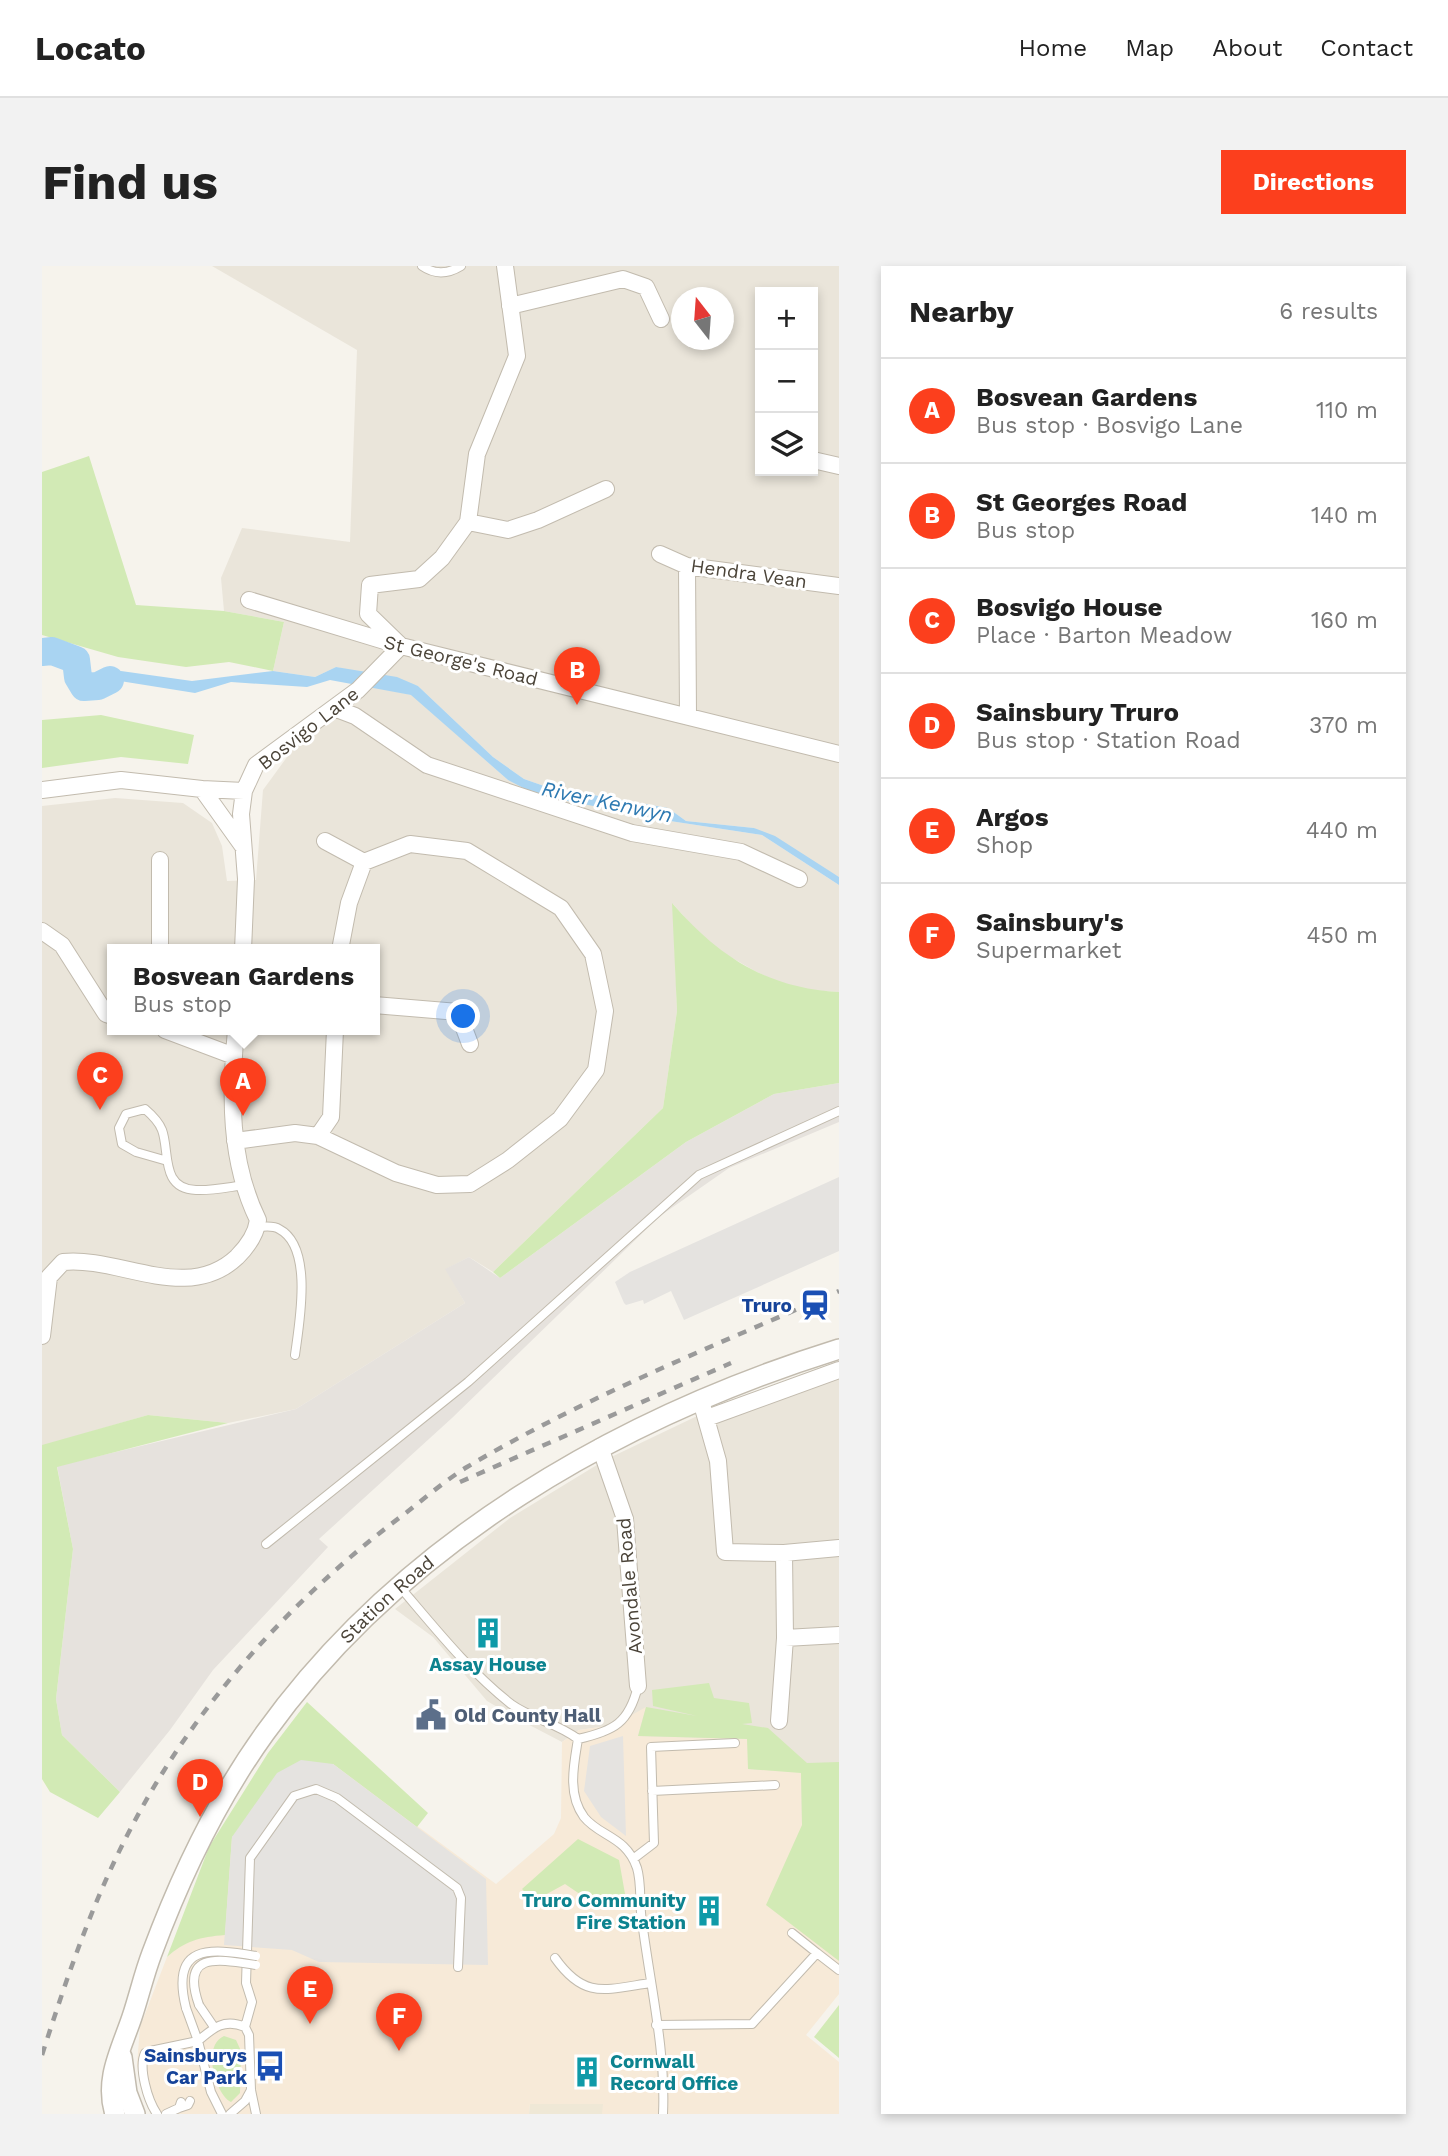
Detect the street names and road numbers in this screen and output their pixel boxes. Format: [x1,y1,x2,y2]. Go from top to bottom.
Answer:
street label: Hendra Vean [689,554,808,593]
street label: St George's Road [382,630,540,691]
street label: Bosvigo Lane [253,682,363,775]
street label: Avondale Road [612,1517,647,1655]
street label: Station Road [335,1551,439,1648]

